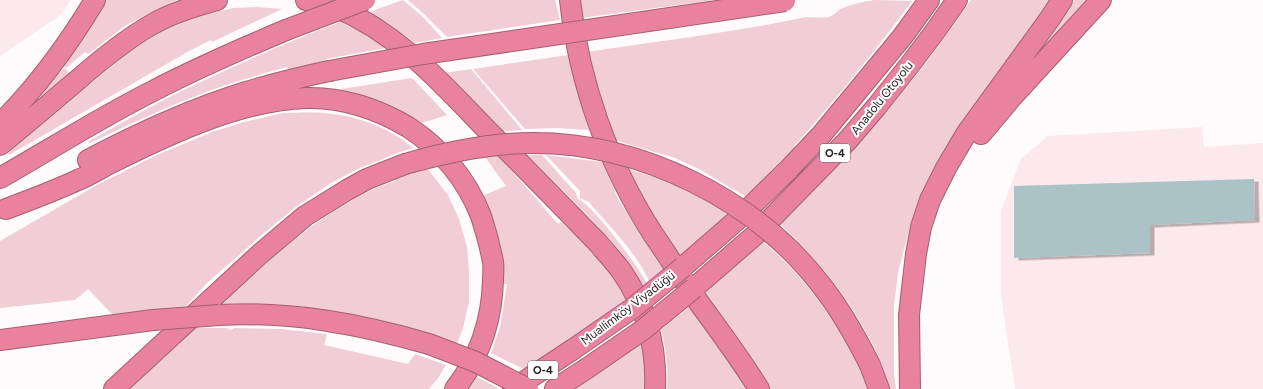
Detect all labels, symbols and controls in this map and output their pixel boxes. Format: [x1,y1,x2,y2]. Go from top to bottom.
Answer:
street label: Anadolu Otoyolu [848,58,916,138]
road number: O-4 [820,144,850,162]
street label: Muallimköy Viyadüğü [578,268,678,348]
road number: O-4 [528,361,558,379]

